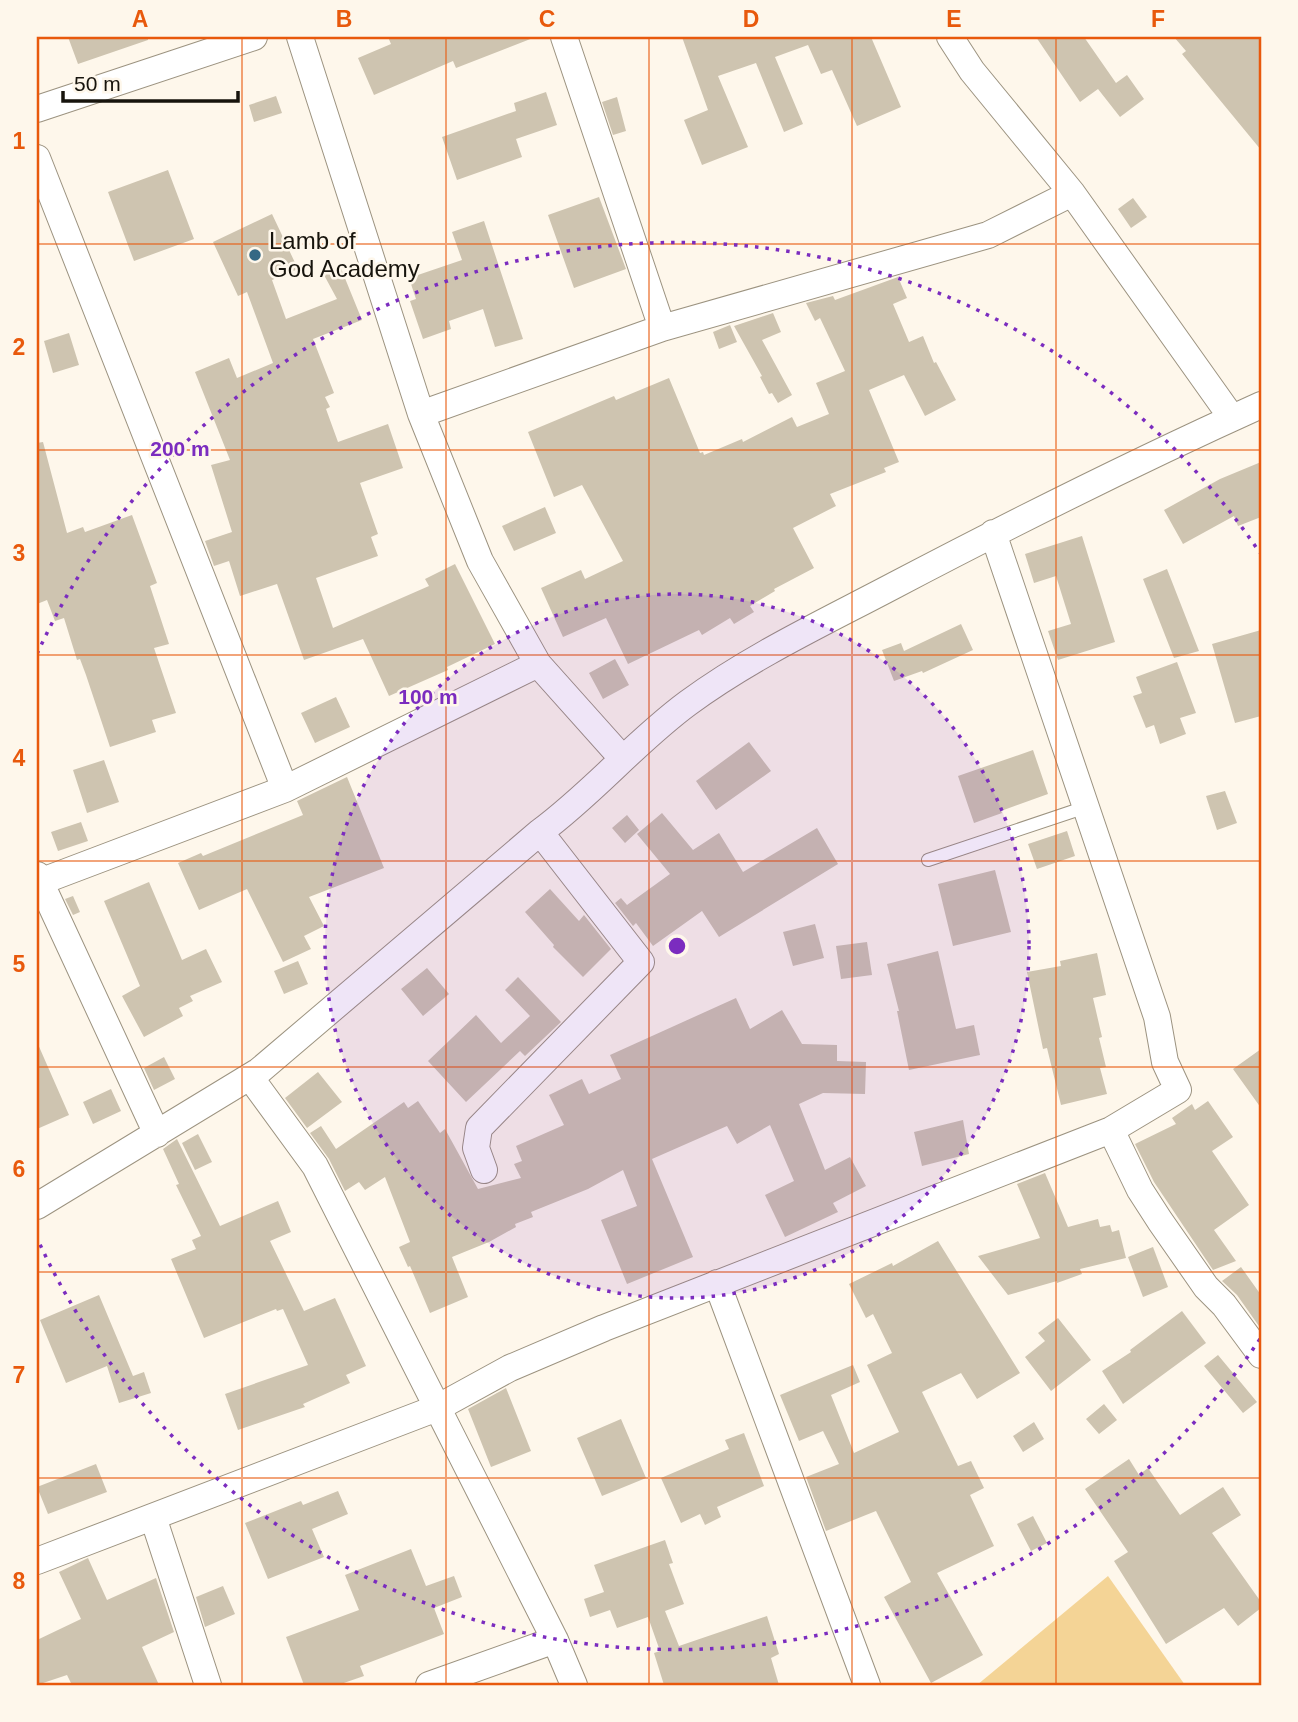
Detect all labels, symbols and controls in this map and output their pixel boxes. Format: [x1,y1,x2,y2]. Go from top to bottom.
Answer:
text: A [132,6,148,32]
text: B [336,6,352,32]
text: C [539,6,555,32]
text: D [743,6,759,32]
text: E [946,6,962,32]
text: F [1151,6,1165,32]
scale bar [63,60,238,104]
text: 50 m [74,72,121,95]
text: 1 [13,128,26,154]
place label: Lamb of God Academy [269,227,420,282]
marker: Lamb of God Academy [247,247,263,263]
text: 2 [13,334,25,360]
text: 200 m [150,437,210,460]
text: 3 [13,540,25,566]
text: 100 m [398,685,458,708]
text: 4 [13,745,26,771]
centre of rings [665,934,689,958]
text: 5 [13,951,26,977]
text: 6 [13,1156,25,1182]
text: 7 [13,1362,25,1388]
text: 8 [13,1568,26,1594]

